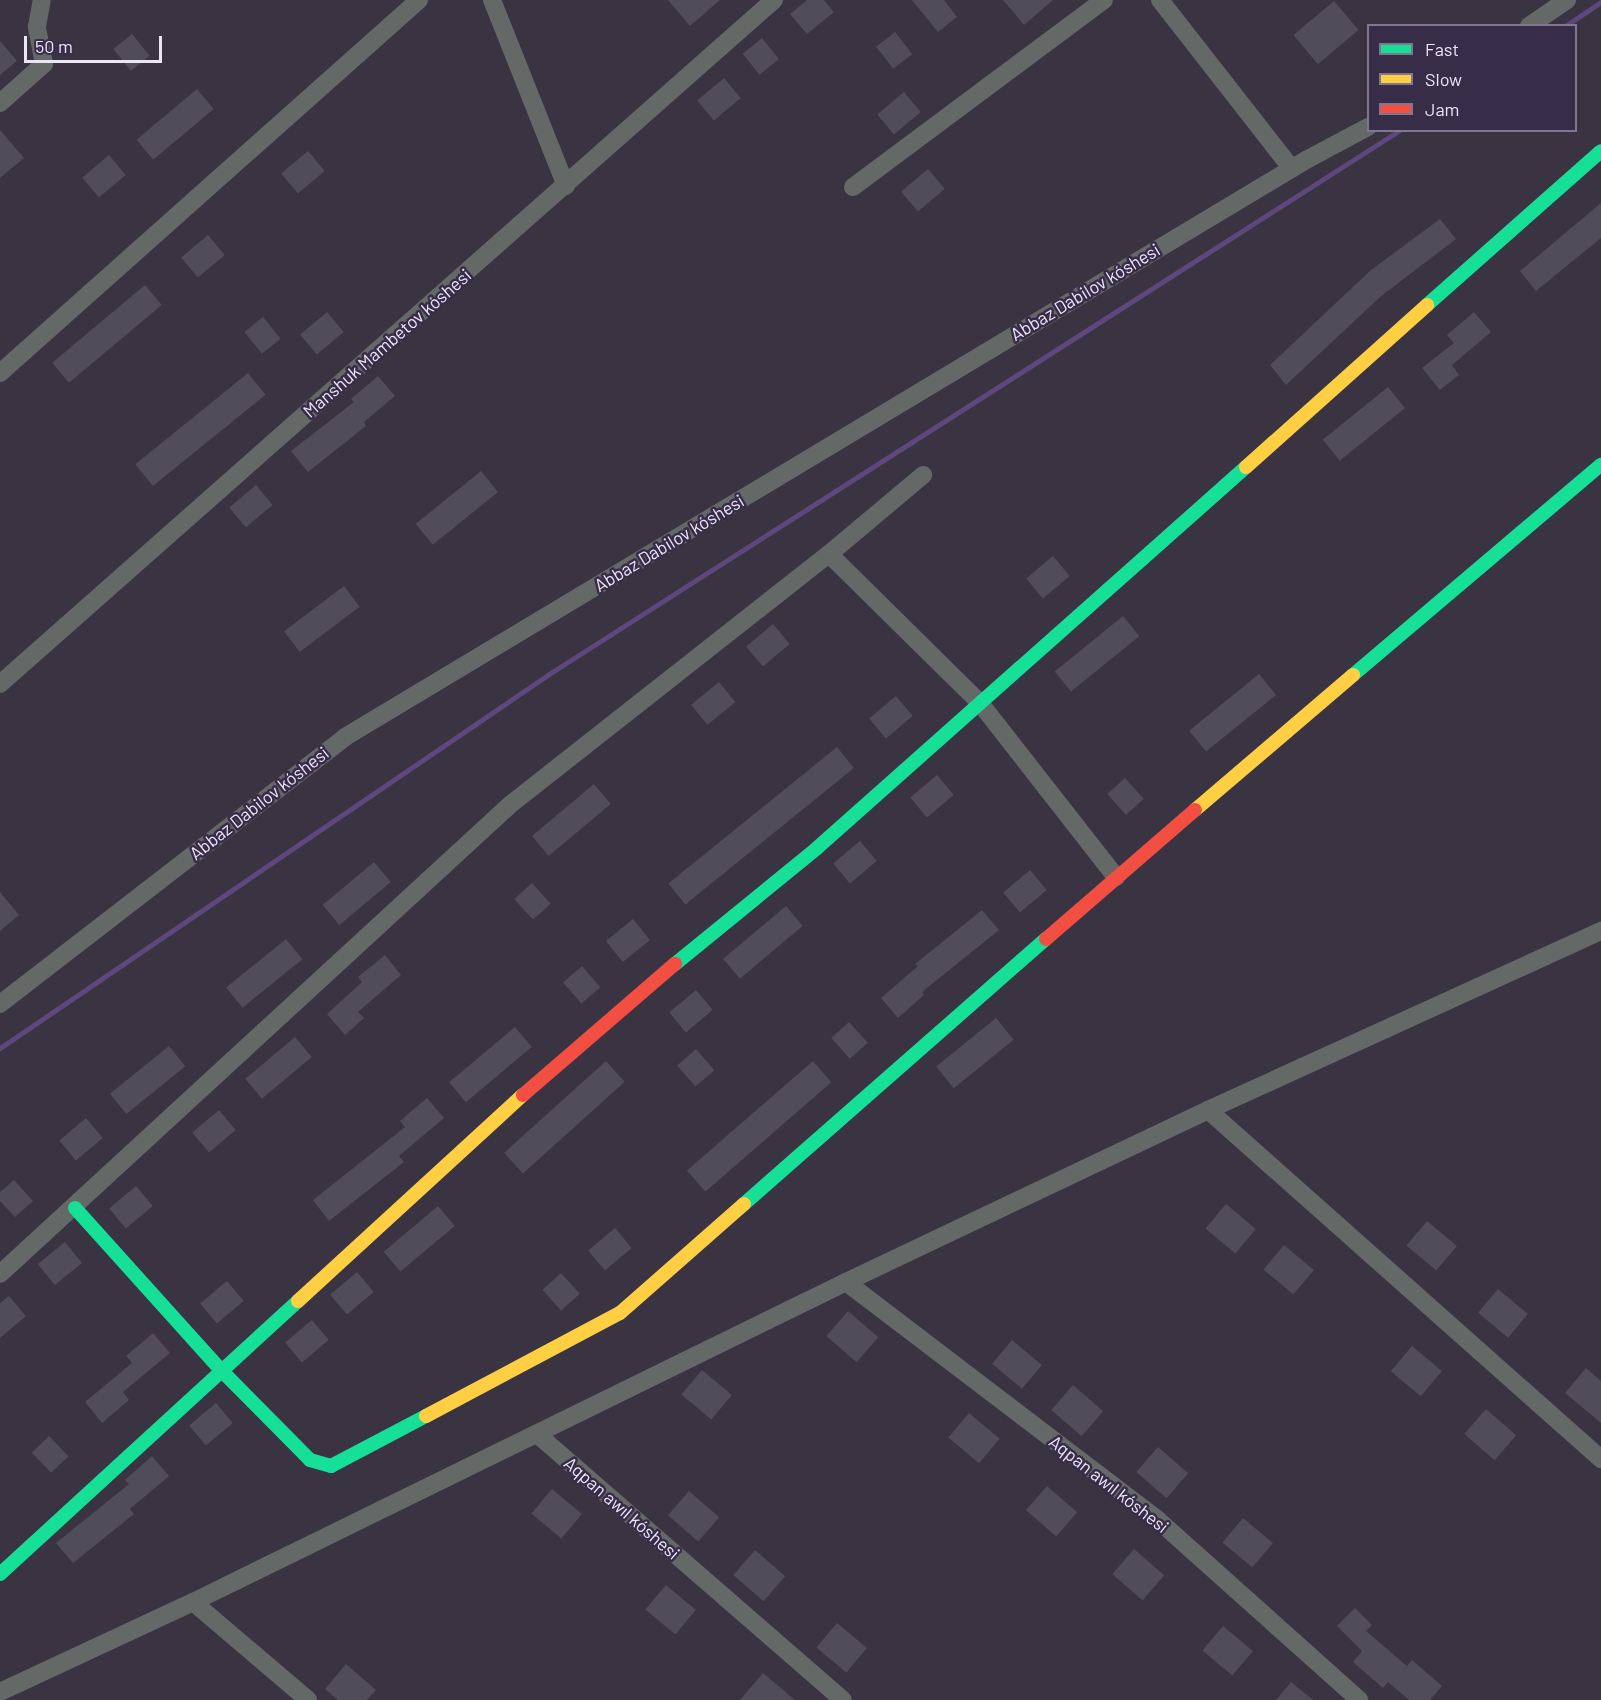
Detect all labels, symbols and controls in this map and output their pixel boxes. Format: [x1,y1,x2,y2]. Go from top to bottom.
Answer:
scale bar [27,24,165,62]
legend [1367,24,1577,132]
text: 50 m [35,35,73,57]
text: Fast [1425,38,1459,60]
text: Slow [1425,68,1462,90]
text: Jam [1425,98,1459,120]
street label: Abbaz Dabilov kóshesi [1006,239,1164,345]
street label: Manshuk Mambetov kóshesi [299,264,475,422]
street label: Abbaz Dabilov kóshesi [590,490,748,596]
street label: Abbaz Dabilov kóshesi [185,742,333,864]
street label: Aqpan awıl kóshesi [1045,1431,1173,1537]
street label: Aqpan awıl kóshesi [560,1452,684,1564]

